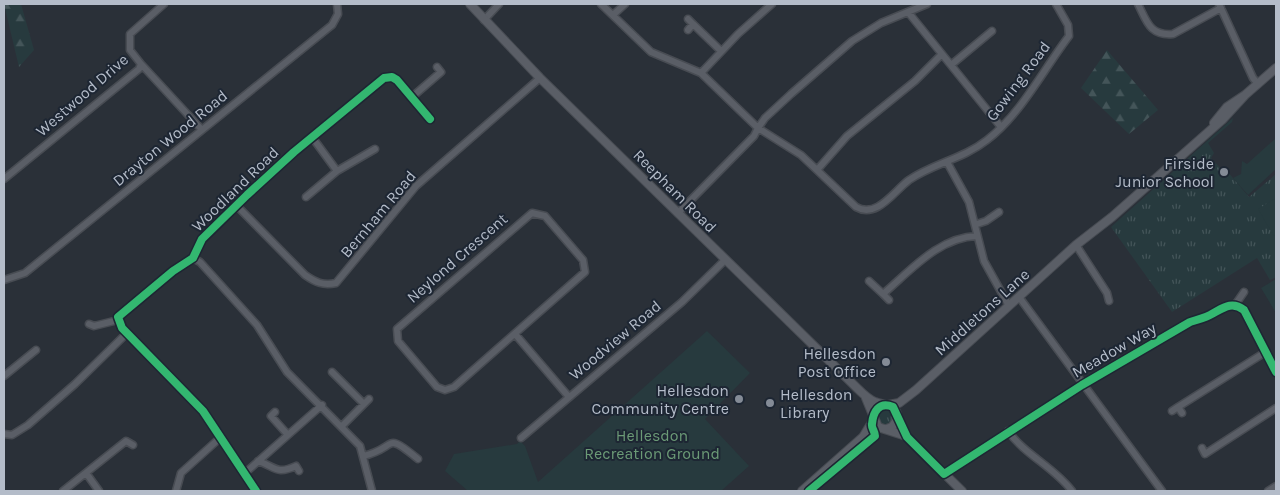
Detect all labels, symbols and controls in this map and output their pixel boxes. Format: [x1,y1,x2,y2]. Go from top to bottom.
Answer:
street label: Gowing Road [982,37,1054,125]
street label: Westwood Drive [32,50,132,140]
street label: Drayton Wood Road [109,86,231,190]
street label: Woodland Road [187,143,283,235]
street label: Reepham Road [630,146,720,236]
place label: Firside Junior School [1116,154,1214,191]
marker: Firside Junior School [1218,166,1230,178]
street label: Bernham Road [336,167,420,261]
street label: Neylond Crescent [403,209,511,307]
street label: Middletons Lane [931,265,1033,359]
street label: Woodview Road [565,296,665,384]
street label: Meadow Way [1068,318,1160,382]
place label: Hellesdon Post Office [798,344,876,381]
marker: Hellesdon Post Office [880,356,892,368]
place label: Hellesdon Community Centre [591,381,729,418]
place label: Hellesdon Library [780,385,852,422]
marker: Hellesdon Community Centre [733,393,745,405]
marker: Hellesdon Library [764,397,776,409]
park label: Hellesdon Recreation Ground [584,426,720,463]

